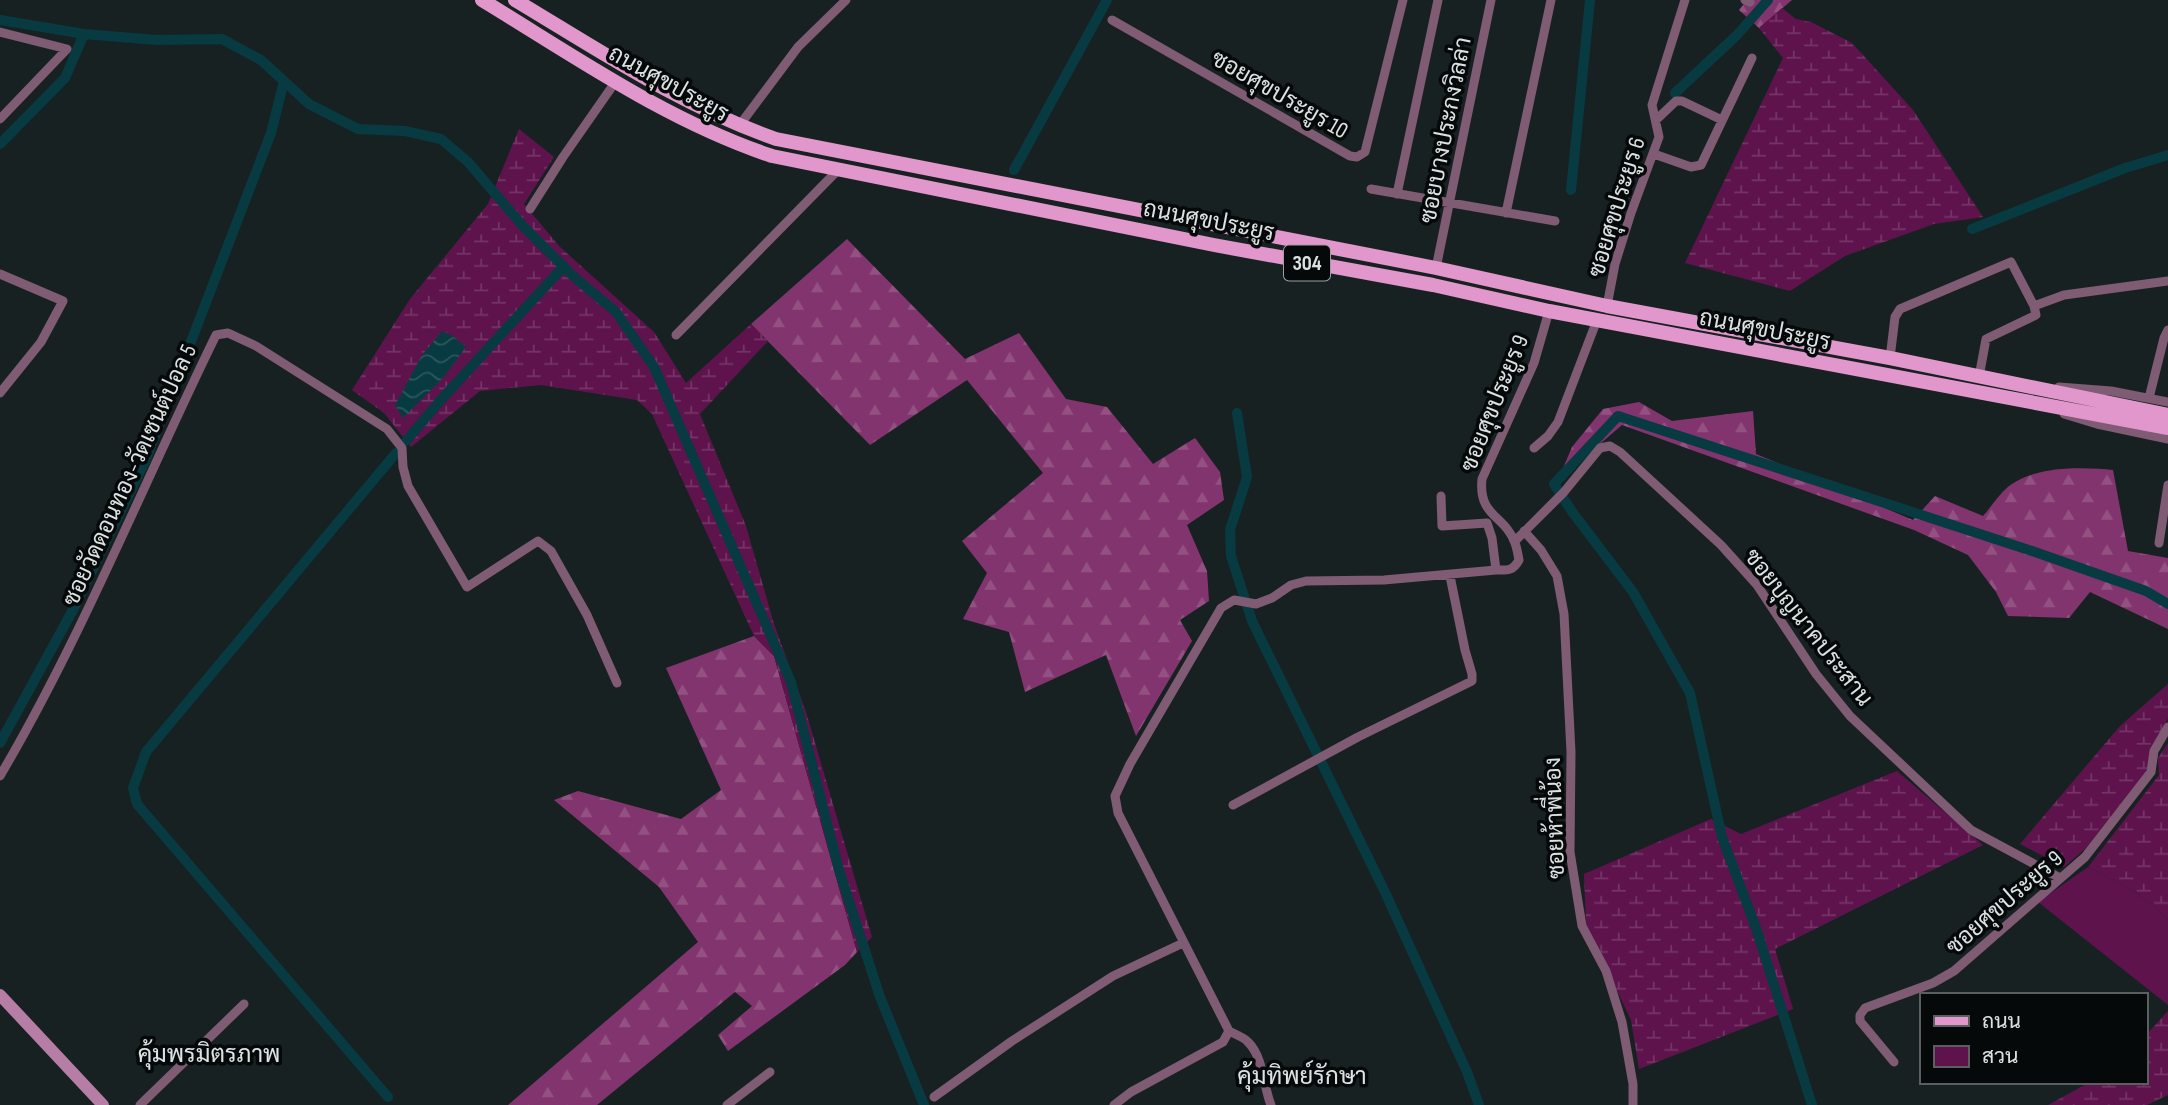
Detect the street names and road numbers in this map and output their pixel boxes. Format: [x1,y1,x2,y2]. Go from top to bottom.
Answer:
street label: ซอยบางประกงวิลล่า [1413,35,1478,226]
street label: ถนนศุขประยูร [603,39,733,130]
street label: ซอยศุขประยูร 10 [1205,44,1353,147]
street label: ซอยศุขประยูร 6 [1582,134,1653,281]
street label: ถนนศุขประยูร [1141,195,1277,249]
road number: 304 [1284,246,1330,280]
street label: ถนนศุขประยูร [1697,304,1833,358]
street label: ซอยศุขประยูร 9 [1455,331,1537,477]
street label: ซอยวัดดอนทอง-วัดเซนต์ปอล 5 [54,339,203,611]
street label: ซอยบุญนาคประสาน [1737,543,1878,713]
street label: ซอยห้าพี่น้อง [1531,757,1571,880]
street label: ซอยศุขประยูร 9 [1941,845,2070,962]

